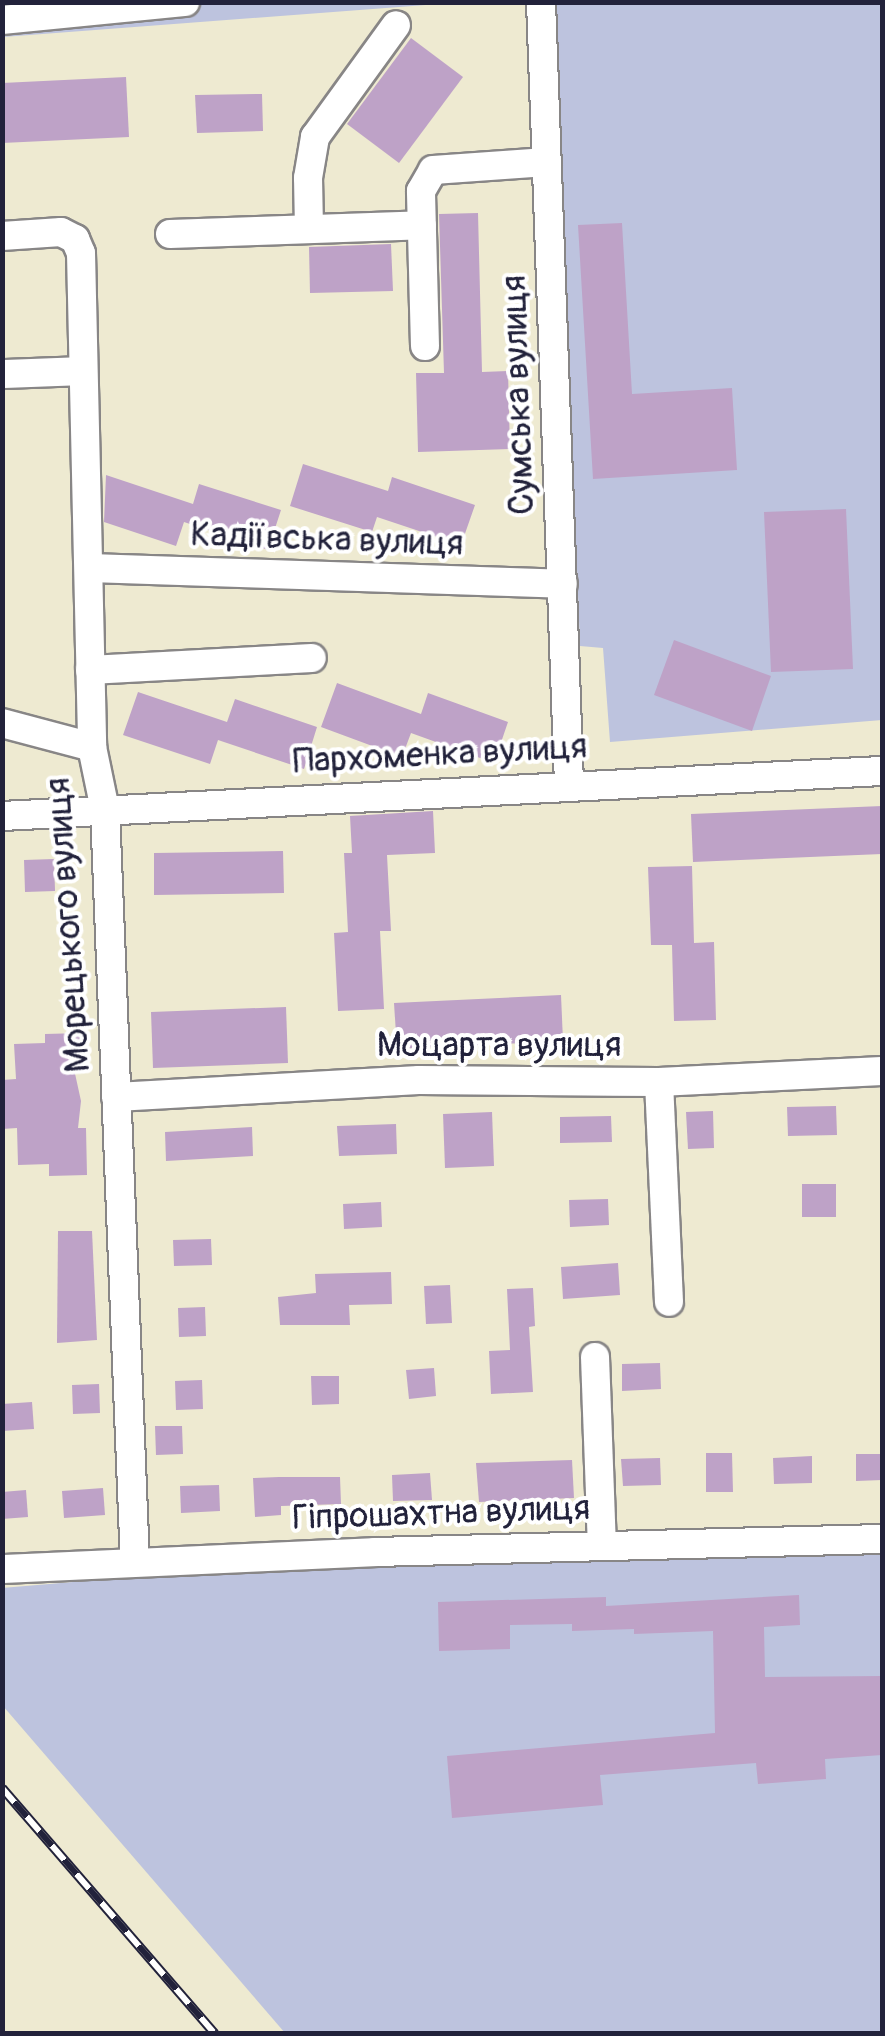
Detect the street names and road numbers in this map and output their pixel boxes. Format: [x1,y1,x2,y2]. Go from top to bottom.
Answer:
street label: Сумська вулиця [493,274,543,516]
street label: Кадіївська вулиця [190,513,464,565]
street label: Пархоменка вулиця [292,725,588,783]
street label: Морецького вулиця [37,776,99,1074]
street label: Моцарта вулиця [377,1024,621,1066]
street label: Гіпрошахтна вулиця [291,1487,591,1539]

